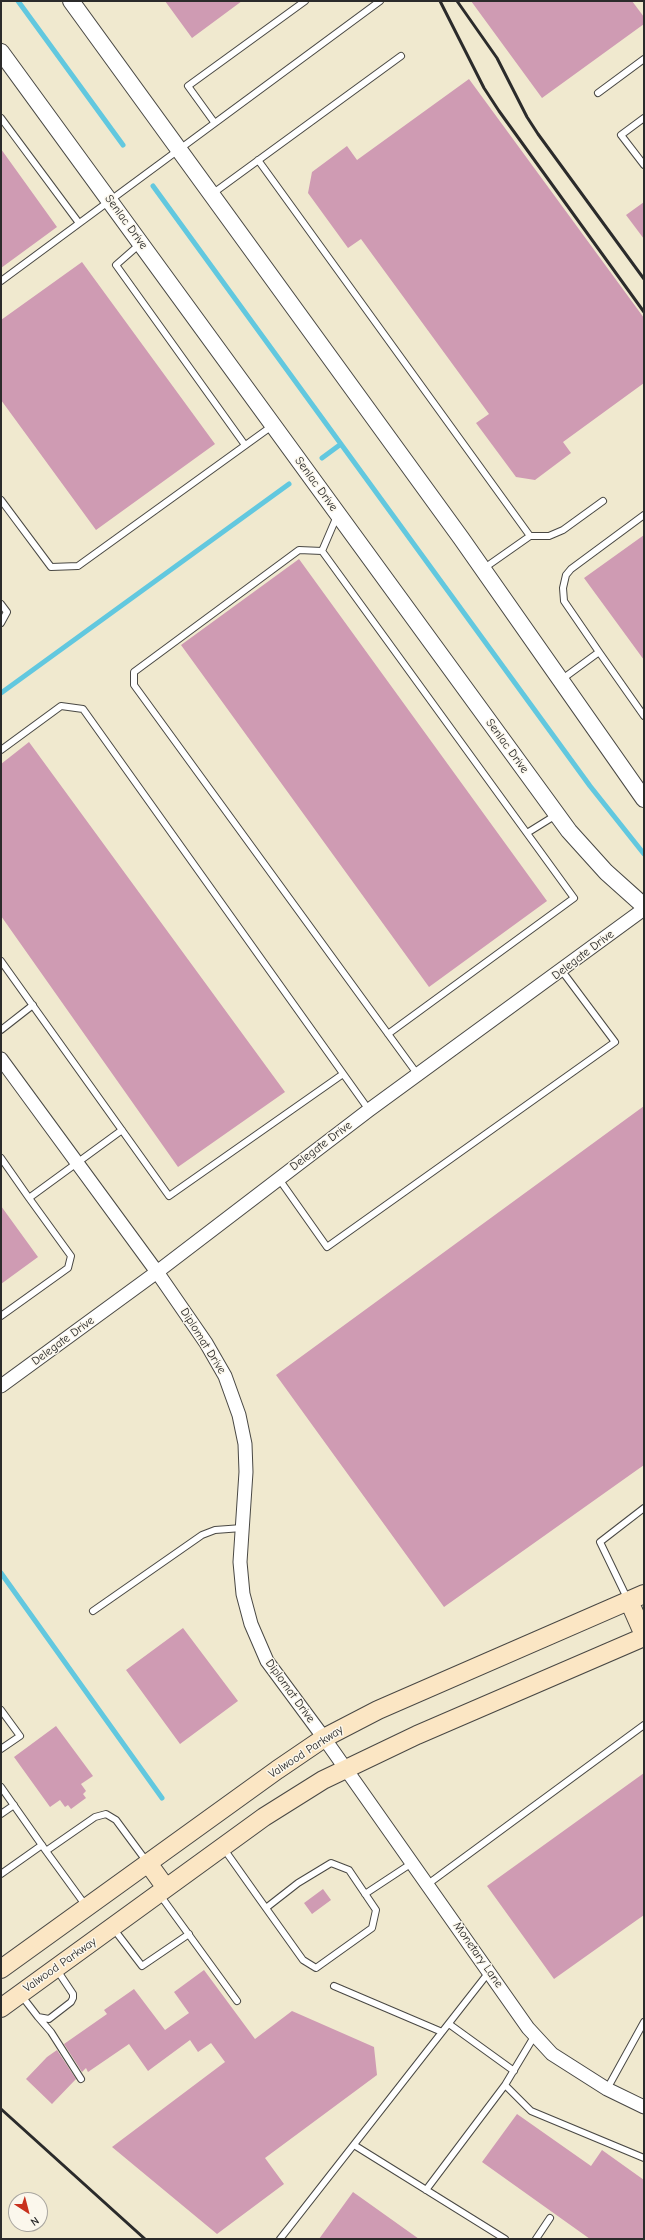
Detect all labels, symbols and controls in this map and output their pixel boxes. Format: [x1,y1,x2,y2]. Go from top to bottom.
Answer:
street label: Senlac Drive [101,192,151,252]
street label: Senlac Drive [291,454,341,514]
street label: Senlac Drive [482,716,532,776]
street label: Delegate Drive [549,927,617,983]
street label: Delegate Drive [287,1118,355,1174]
street label: Diplomat Drive [177,1305,229,1377]
street label: Delegate Drive [29,1314,97,1368]
street label: Diplomat Drive [262,1656,318,1726]
street label: Valwood Parkway [266,1723,346,1781]
street label: Monetary Lane [450,1919,506,1991]
street label: Valwood Parkway [21,1934,99,1996]
north arrow [8,2192,48,2232]
text: N [28,2214,41,2229]

